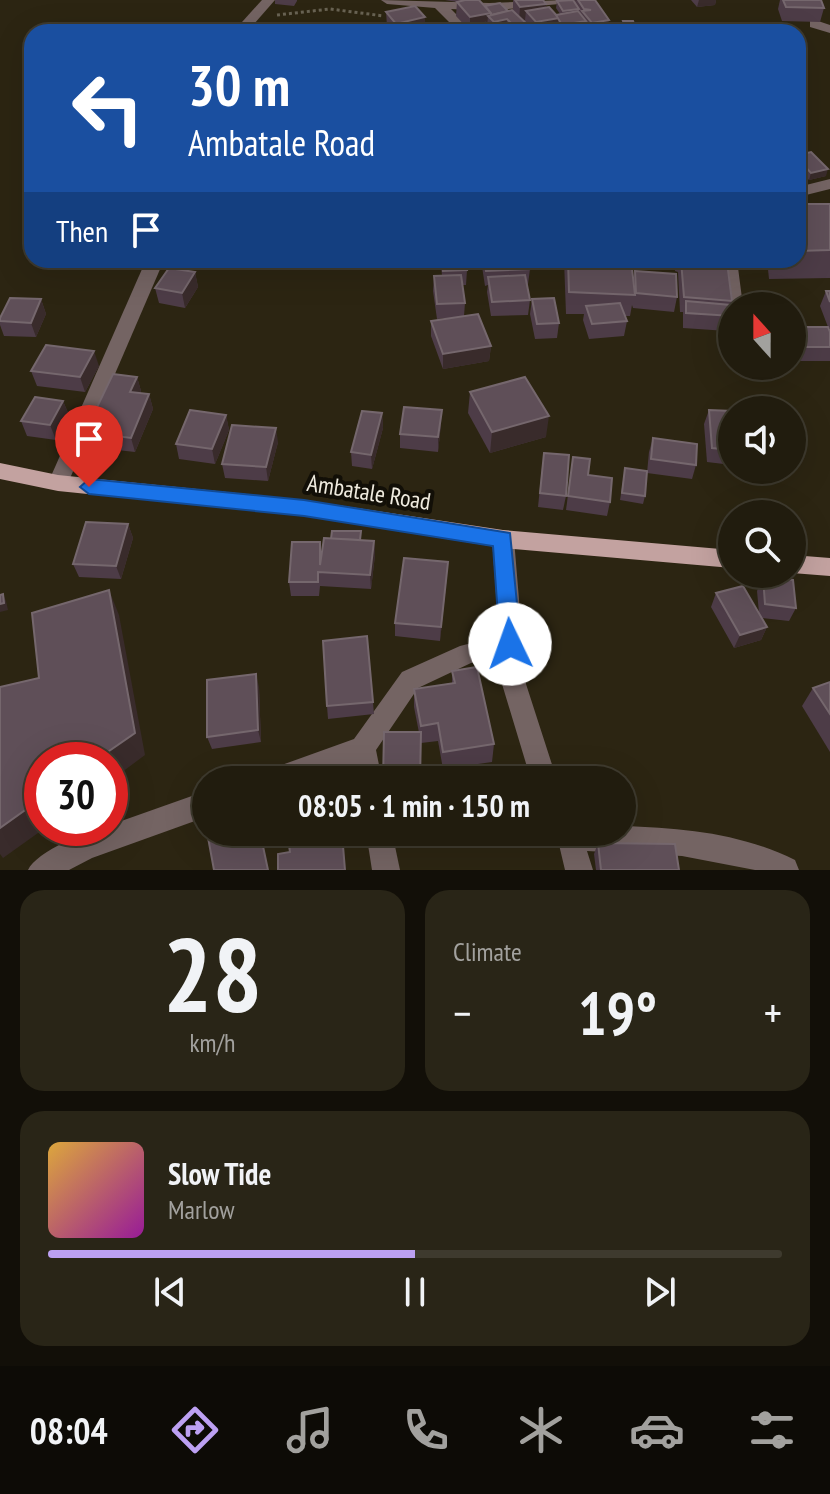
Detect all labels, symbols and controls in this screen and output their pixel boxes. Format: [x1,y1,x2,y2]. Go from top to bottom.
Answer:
text: 30 m [188,49,290,121]
icon: left [56,56,160,160]
text: Ambatale Road [188,119,375,166]
icon: arrive [124,208,168,252]
text: Then [56,211,108,250]
north arrow [718,292,806,380]
map controls [718,292,806,588]
button: sound [718,396,806,484]
pin [55,405,123,487]
icon: arrive [67,417,111,461]
street label: Ambatale Road [305,467,433,517]
button: search [718,500,806,588]
position arrow [468,602,552,686]
speed limit sign: 30 [24,742,128,846]
text: 08:05 · 1 min · 150 m [298,786,530,825]
text: 28 [163,906,262,1041]
text: Climate [453,935,522,968]
text: 19° [578,974,657,1052]
text: − [453,984,471,1041]
text: + [764,984,782,1041]
text: km/h [189,1026,236,1059]
text: Slow Tide [168,1154,271,1193]
text: Marlow [168,1193,234,1226]
icon: previous [148,1270,192,1314]
icon: pause [393,1270,437,1314]
icon: next [638,1270,682,1314]
icon: directions [167,1402,223,1458]
icon: music [282,1402,338,1458]
icon: phone [398,1402,454,1458]
icon: climate [513,1402,569,1458]
icon: car [629,1402,685,1458]
icon: filters [744,1402,800,1458]
text: 08:04 [30,1407,108,1454]

